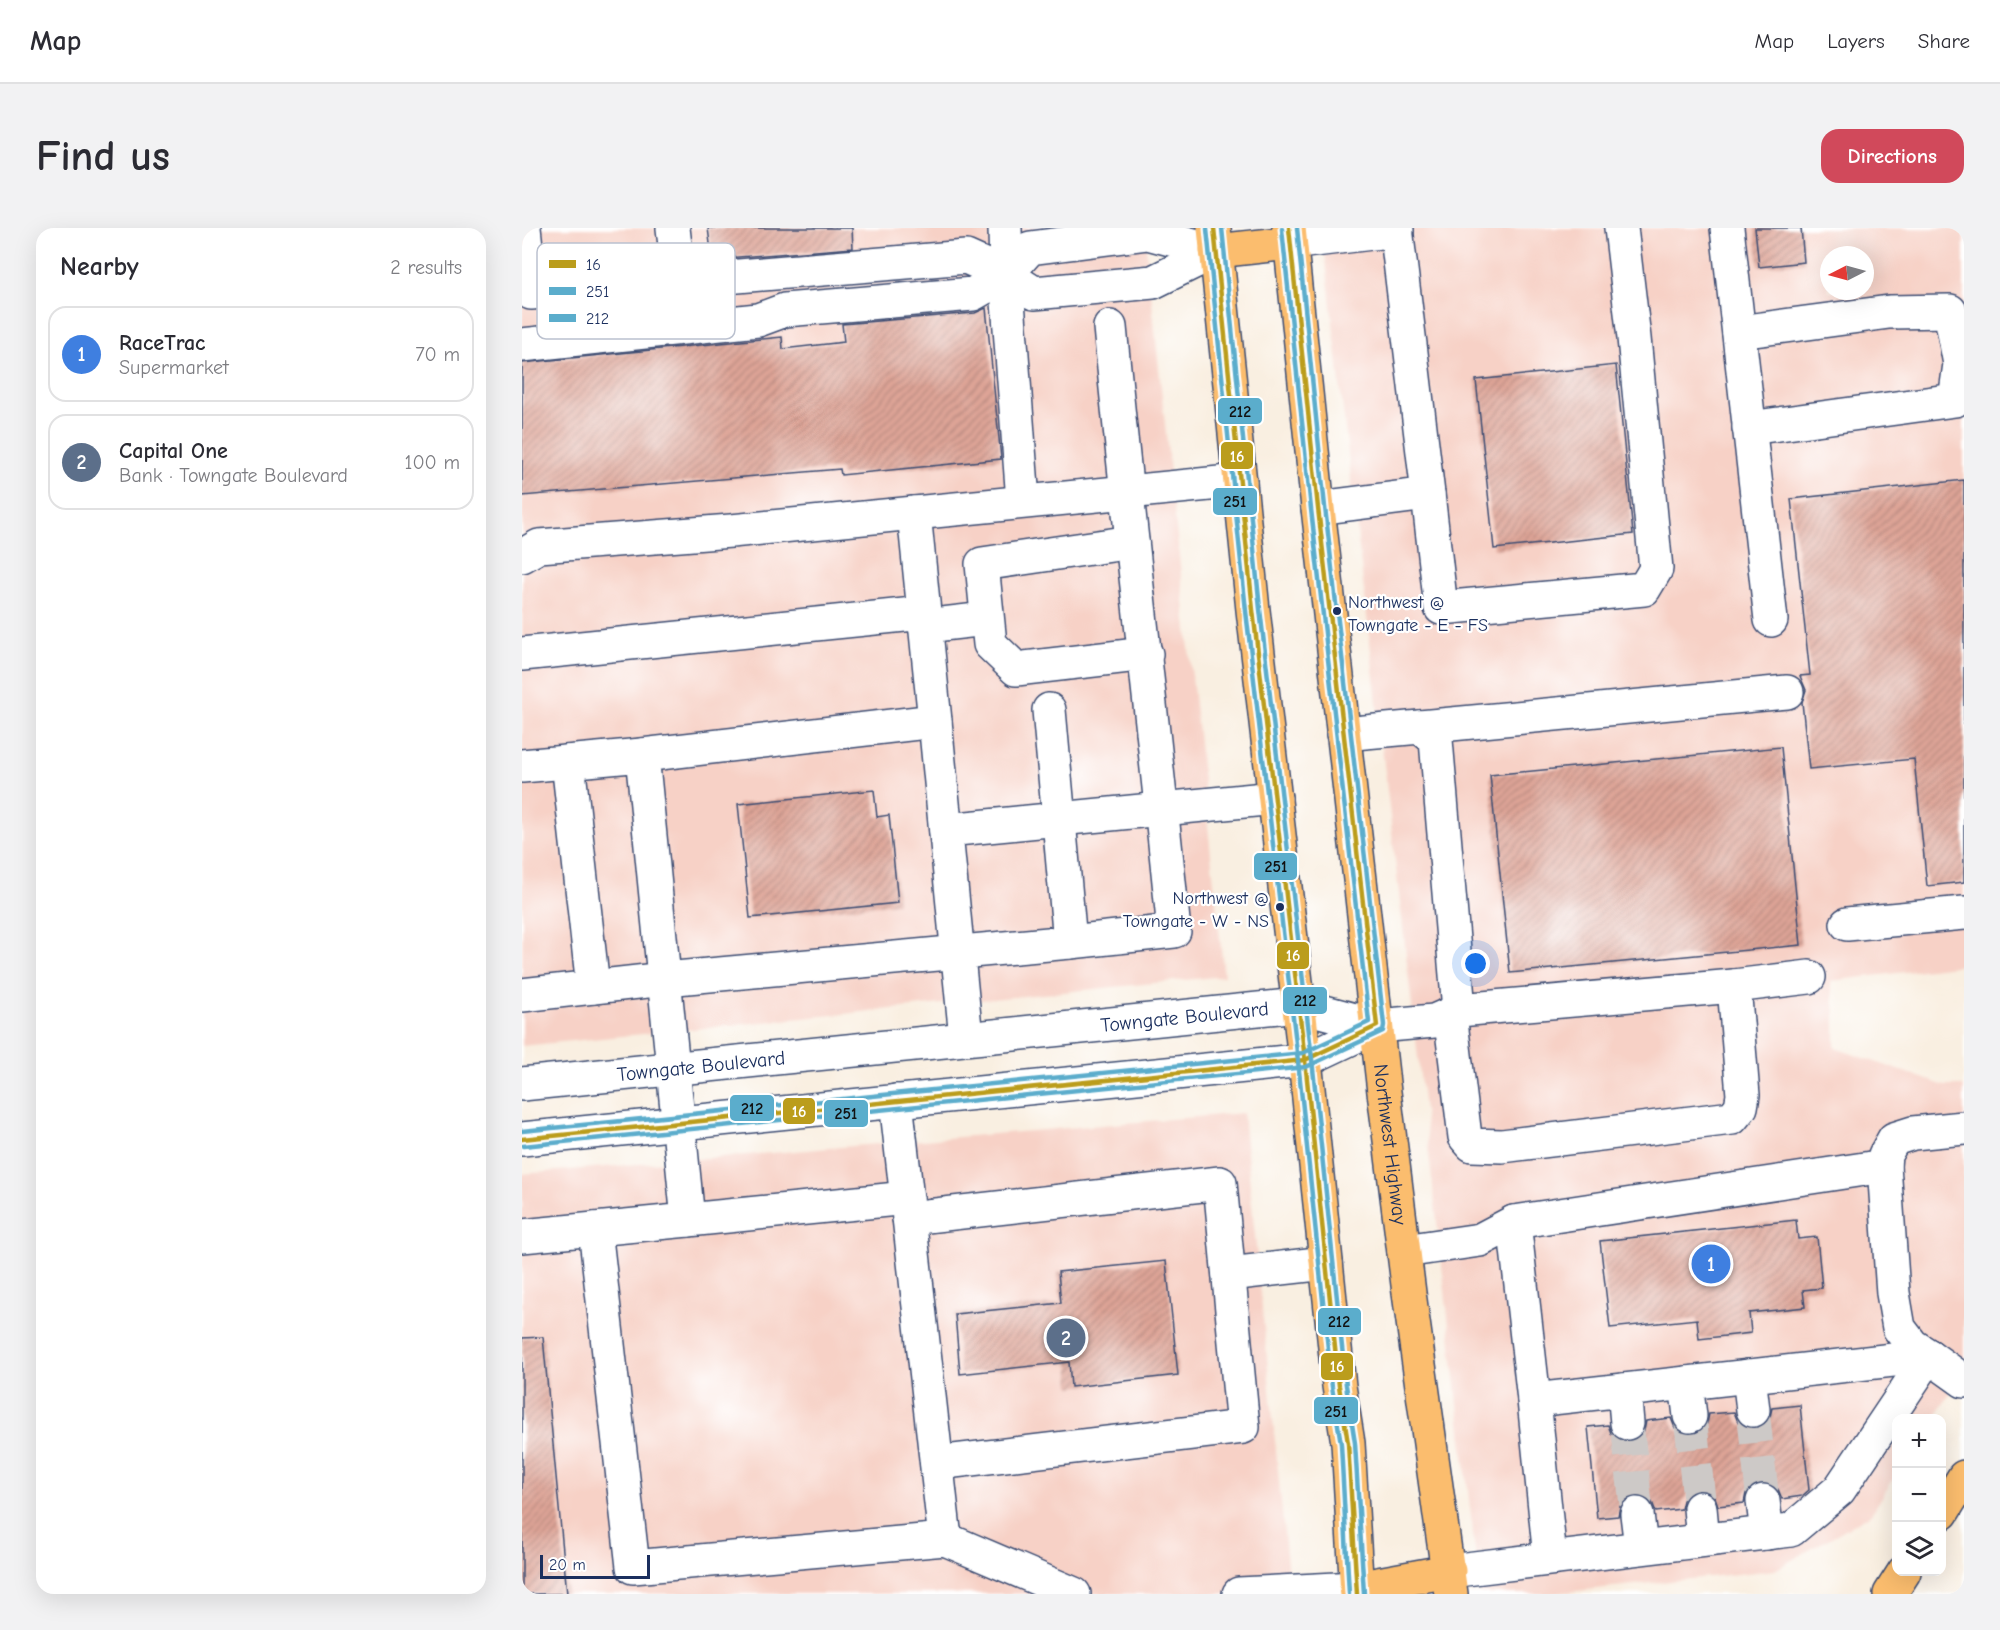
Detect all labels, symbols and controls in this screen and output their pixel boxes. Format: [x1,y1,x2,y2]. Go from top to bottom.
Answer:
text: Map [30,25,81,57]
text: Map [1755,29,1794,53]
text: Layers [1827,29,1885,53]
text: Share [1918,29,1970,53]
button: Directions [1821,129,1964,183]
text: Find us [36,132,170,181]
legend [537,243,735,339]
north arrow [1820,246,1874,300]
text: Nearby [60,252,139,282]
text: 2 results [390,256,462,279]
text: 16 [586,256,601,274]
text: 251 [586,283,609,301]
text: 212 [586,310,609,328]
text: RaceTrac [119,330,205,356]
text: 1 [78,343,85,366]
text: 70 m [415,343,460,366]
text: Supermarket [119,356,229,379]
line badge: 212 [1217,397,1263,425]
text: 212 [1229,403,1251,421]
text: Capital One [119,438,228,464]
line badge: 16 [1220,441,1254,470]
text: 16 [1230,448,1244,466]
text: 2 [77,451,86,474]
text: 100 m [405,451,460,474]
text: Bank · Towngate Boulevard [119,464,348,487]
line badge: 251 [1212,487,1258,516]
text: 251 [1224,493,1246,511]
place label: Northwest @ Towngate - E - FS [1348,592,1488,636]
marker: Northwest @ Towngate - E - FS [1331,605,1343,617]
line badge: 251 [1253,852,1298,881]
text: 251 [1265,858,1287,876]
place label: Northwest @ Towngate - W - NS [1123,888,1269,932]
marker: Northwest @ Towngate - W - NS [1274,901,1286,913]
line badge: 16 [1276,941,1310,970]
text: 16 [1286,947,1300,965]
your location [1461,949,1490,978]
line badge: 212 [1282,986,1328,1015]
text: 212 [1294,992,1316,1010]
street label: Towngate Boulevard [1100,997,1270,1037]
street label: Towngate Boulevard [616,1046,786,1086]
street label: Northwest Highway [1369,1063,1411,1226]
line badge: 212 [729,1094,775,1122]
line badge: 16 [782,1097,816,1125]
line badge: 251 [823,1099,869,1128]
text: 212 [741,1100,763,1118]
text: 16 [792,1103,806,1121]
text: 251 [835,1105,857,1123]
pin: 1 [1692,1242,1730,1286]
line badge: 212 [1317,1307,1362,1336]
text: 212 [1328,1313,1350,1331]
pin: 2 [1046,1316,1086,1360]
line badge: 16 [1320,1352,1354,1381]
text: 16 [1330,1358,1344,1376]
line badge: 251 [1313,1396,1359,1425]
text: 251 [1325,1403,1347,1421]
map controls [1892,1414,1946,1576]
button: + [1892,1414,1946,1468]
button: − [1892,1468,1946,1522]
button: layers [1892,1522,1946,1576]
scale bar [540,1552,650,1580]
text: 20 m [549,1556,586,1574]

